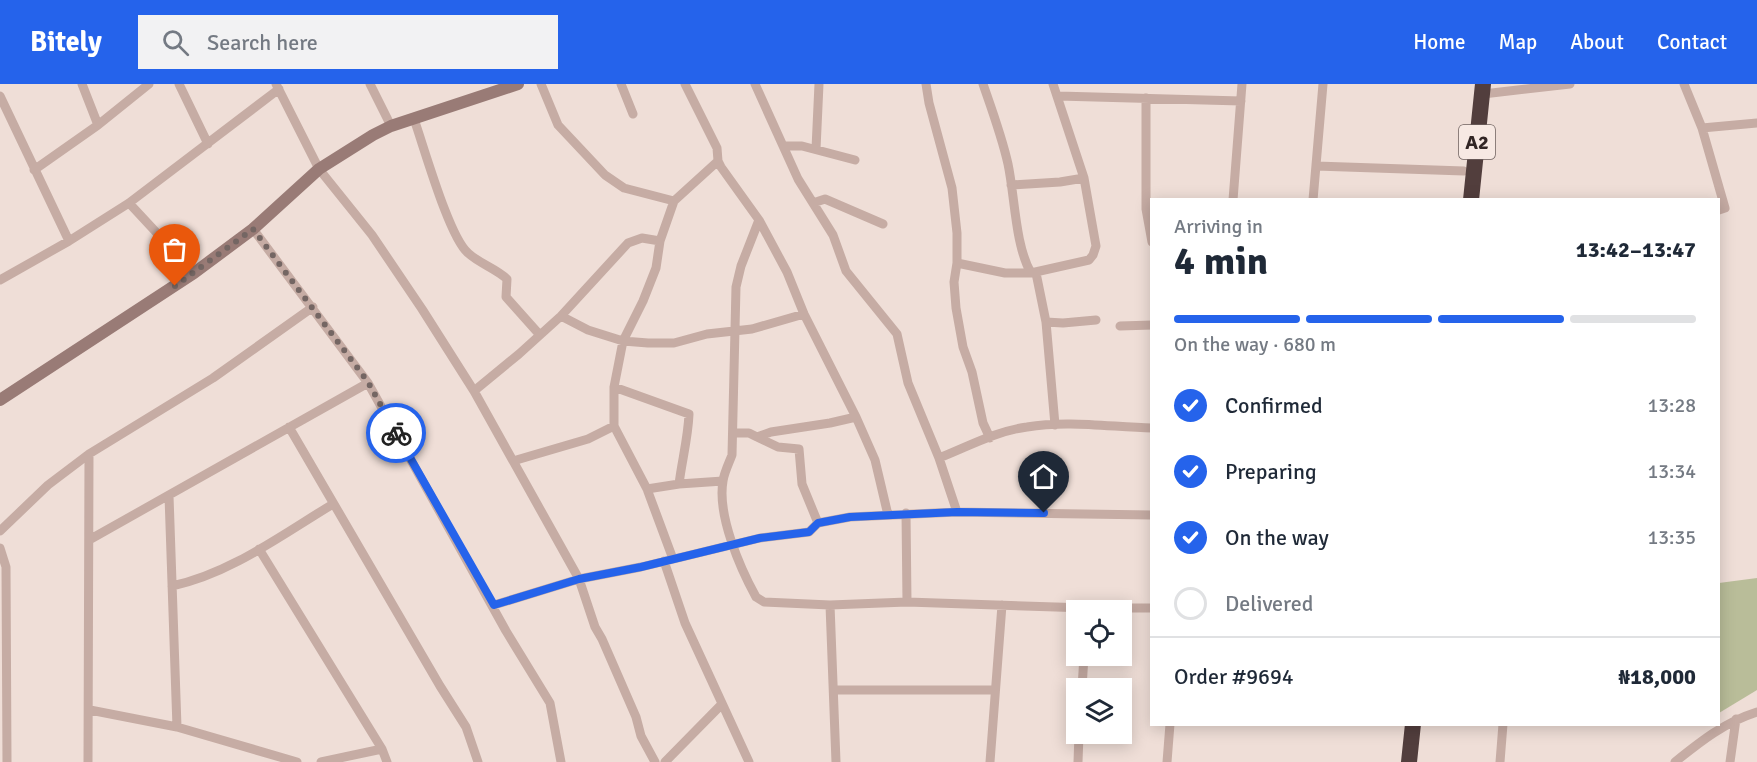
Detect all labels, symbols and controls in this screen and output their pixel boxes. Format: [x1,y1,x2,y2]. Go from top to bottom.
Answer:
search box [138,15,558,69]
text: Bitely [30,25,102,59]
icon: search [159,26,192,59]
text: Search here [207,29,318,56]
text: Home [1413,29,1466,55]
text: Map [1499,29,1537,55]
text: About [1570,29,1624,55]
text: Contact [1657,29,1727,55]
road number: A2 [1459,125,1495,159]
text: Arriving in [1174,214,1263,239]
pin [149,224,200,286]
icon: bag [158,233,191,266]
text: 13:42–13:47 [1576,236,1696,263]
text: 4 min [1174,237,1268,285]
text: On the way · 680 m [1174,332,1336,357]
icon: check [1174,389,1207,422]
text: Confirmed [1225,392,1323,419]
text: 13:28 [1647,393,1696,418]
courier [366,403,426,463]
icon: bike [380,417,413,450]
pin [1018,451,1069,513]
icon: check [1174,455,1207,488]
text: Preparing [1225,458,1317,485]
text: 13:34 [1647,459,1696,484]
icon: home [1027,460,1060,493]
icon: check [1174,521,1207,554]
text: On the way [1225,524,1329,551]
text: 13:35 [1647,525,1696,550]
text: Delivered [1225,590,1313,617]
map controls [1066,600,1132,744]
button: locate [1066,600,1132,666]
text: Order #9694 [1174,663,1294,690]
text: ₦18,000 [1618,663,1696,690]
button: layers [1066,678,1132,744]

